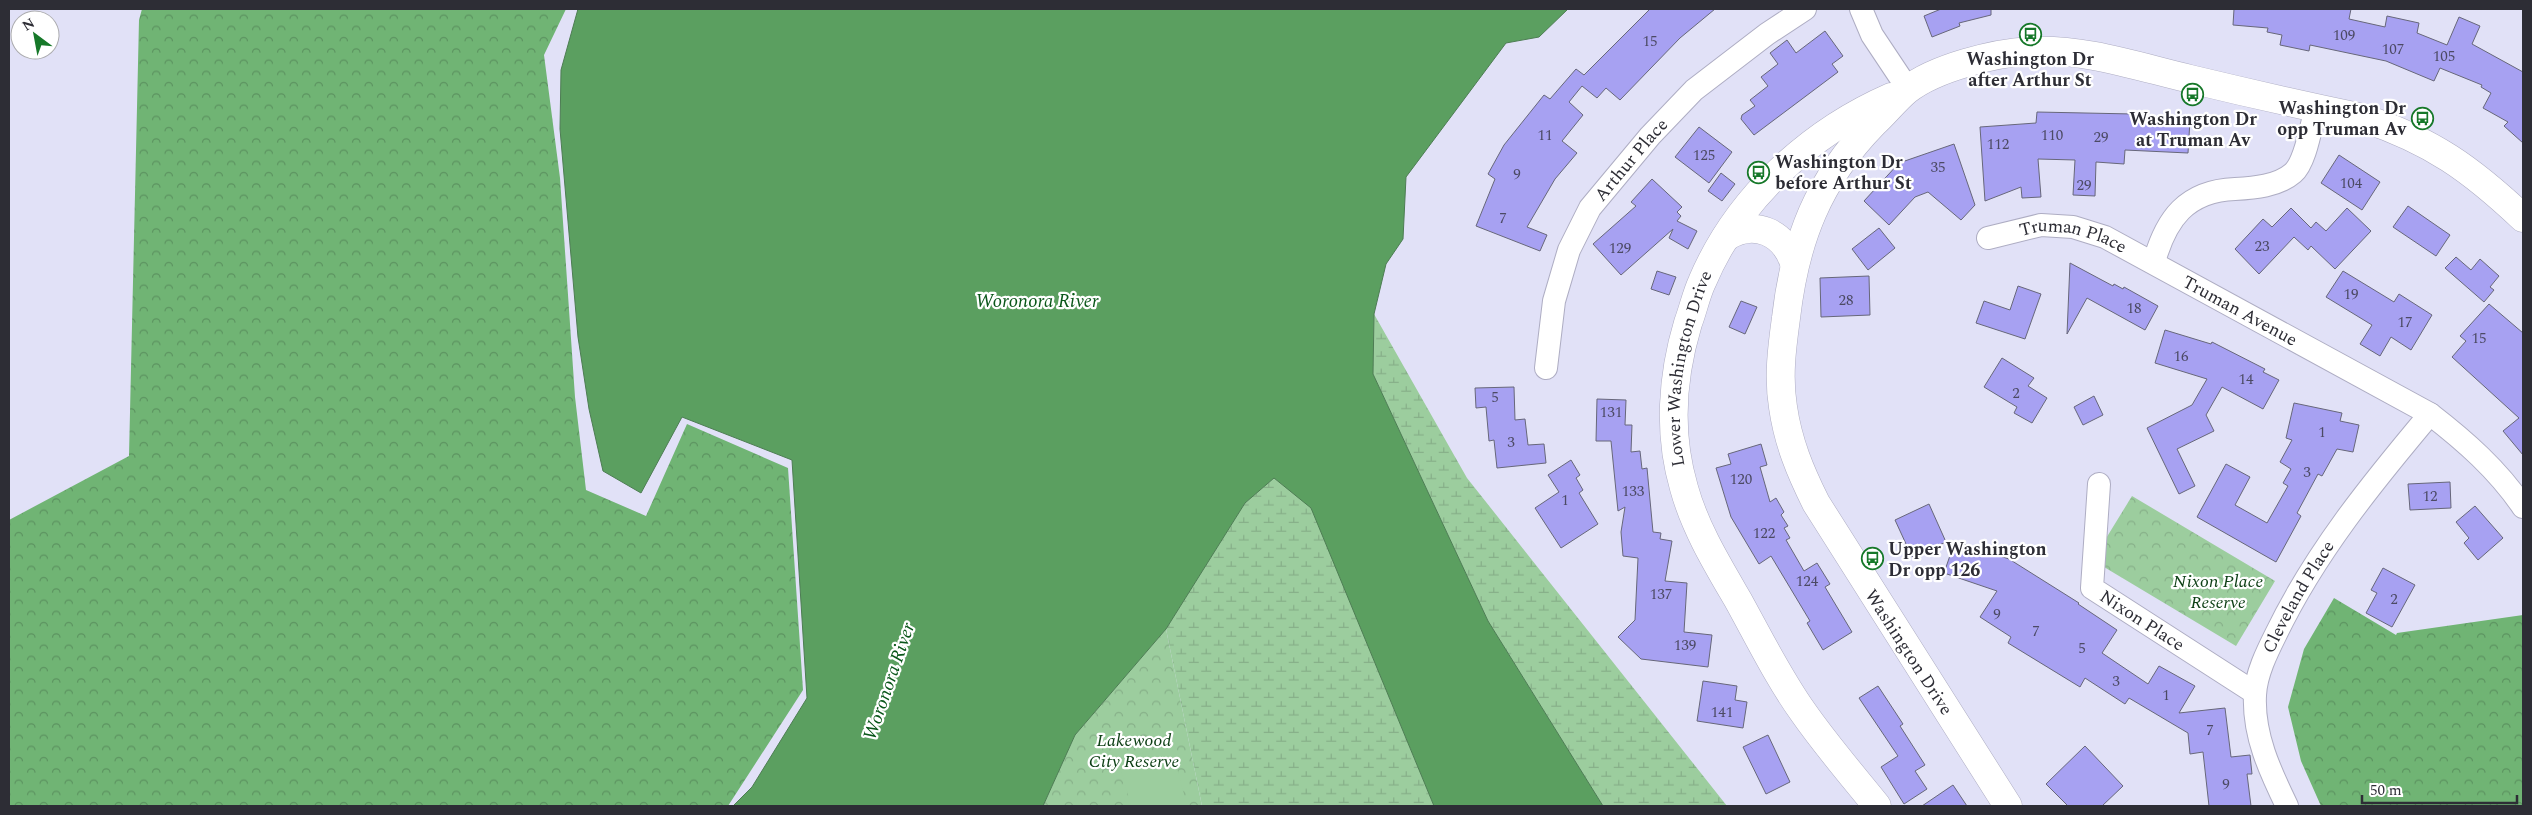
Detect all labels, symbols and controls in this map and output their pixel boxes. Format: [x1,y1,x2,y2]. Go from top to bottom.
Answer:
north arrow [10,10,60,60]
text: N [18,12,39,36]
bus stop icon: Washington Dr after Arthur St [2018,22,2042,46]
house number: 109 [2333,24,2355,47]
house number: 15 [1642,30,1658,53]
house number: 107 [2382,38,2404,61]
house number: 105 [2433,45,2455,68]
place label: Washington Dr after Arthur St [1966,46,2094,94]
bus stop icon: Washington Dr at Truman Av [2181,82,2205,106]
place label: Washington Dr opp Truman Av [2277,95,2407,143]
place label: Washington Dr at Truman Av [2129,106,2257,154]
bus stop icon: Washington Dr opp Truman Av [2410,106,2434,130]
street label: Arthur Place [1588,112,1674,208]
house number: 11 [1537,124,1553,147]
house number: 110 [2041,124,2063,147]
house number: 29 [2093,126,2109,149]
house number: 112 [1987,133,2009,156]
house number: 125 [1693,144,1715,167]
place label: Washington Dr before Arthur St [1775,149,1912,197]
house number: 35 [1930,156,1946,179]
bus stop icon: Washington Dr before Arthur St [1747,160,1771,184]
house number: 9 [1513,163,1521,186]
house number: 104 [2340,172,2363,195]
house number: 29 [2076,174,2092,197]
house number: 7 [1499,207,1507,230]
street label: Truman Place [2016,212,2132,260]
house number: 23 [2254,235,2270,258]
house number: 129 [1609,237,1631,260]
street label: Lower Washington Drive [1661,266,1719,469]
street label: Truman Avenue [2177,269,2302,353]
house number: 19 [2343,283,2359,306]
water label: Woronora River [976,287,1099,316]
house number: 28 [1838,289,1854,312]
house number: 18 [2126,297,2142,320]
house number: 17 [2397,311,2413,334]
house number: 15 [2471,327,2487,350]
house number: 16 [2173,345,2189,368]
house number: 14 [2238,368,2254,391]
house number: 2 [2012,382,2020,405]
house number: 5 [1491,386,1499,409]
house number: 131 [1600,401,1622,424]
house number: 1 [2318,421,2326,444]
house number: 3 [1507,431,1515,454]
house number: 3 [2303,461,2311,484]
house number: 120 [1730,468,1752,491]
house number: 133 [1622,480,1645,503]
house number: 12 [2422,485,2438,508]
house number: 1 [1561,489,1569,512]
house number: 122 [1753,522,1775,545]
street label: Cleveland Place [2256,535,2341,658]
place label: Upper Washington Dr opp 126 [1888,536,2047,584]
bus stop icon: Upper Washington Dr opp 126 [1860,547,1884,571]
park label: Nixon Place Reserve [2173,568,2263,616]
house number: 124 [1796,570,1819,593]
house number: 137 [1650,583,1672,606]
street label: Nixon Place [2094,583,2190,658]
street label: Washington Drive [1858,584,1959,721]
house number: 2 [2390,588,2398,611]
house number: 9 [1993,603,2001,626]
water label: Woronora River [856,618,923,744]
house number: 7 [2032,620,2040,643]
house number: 139 [1674,634,1696,657]
house number: 5 [2078,637,2086,660]
house number: 3 [2112,670,2120,693]
house number: 1 [2162,684,2170,707]
house number: 141 [1711,701,1733,724]
house number: 7 [2206,719,2214,742]
park label: Lakewood City Reserve [1089,727,1179,775]
scale bar [2362,772,2517,804]
house number: 9 [2222,773,2230,796]
text: 50 m [2370,779,2402,802]

